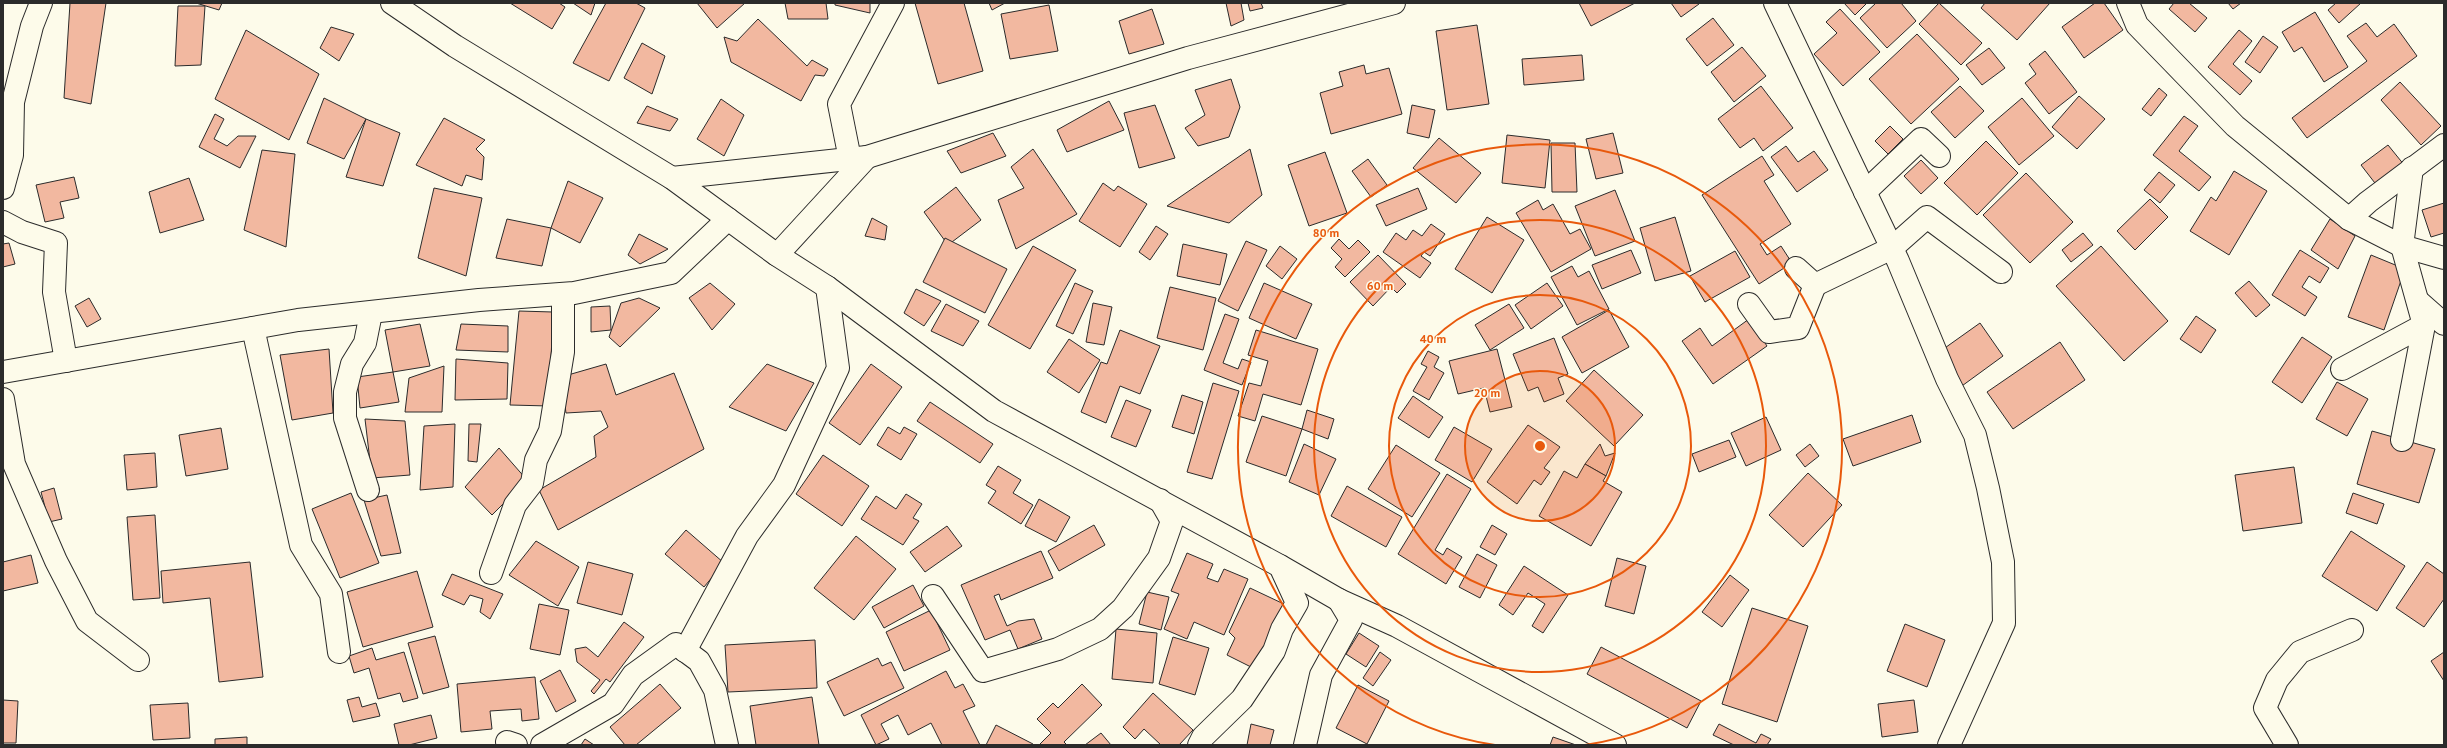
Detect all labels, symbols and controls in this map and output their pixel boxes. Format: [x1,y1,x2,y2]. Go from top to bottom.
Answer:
text: 80 m [1313,225,1339,240]
text: 60 m [1367,278,1393,293]
text: 40 m [1420,331,1446,346]
text: 20 m [1474,385,1500,400]
centre of rings [1533,439,1547,453]

